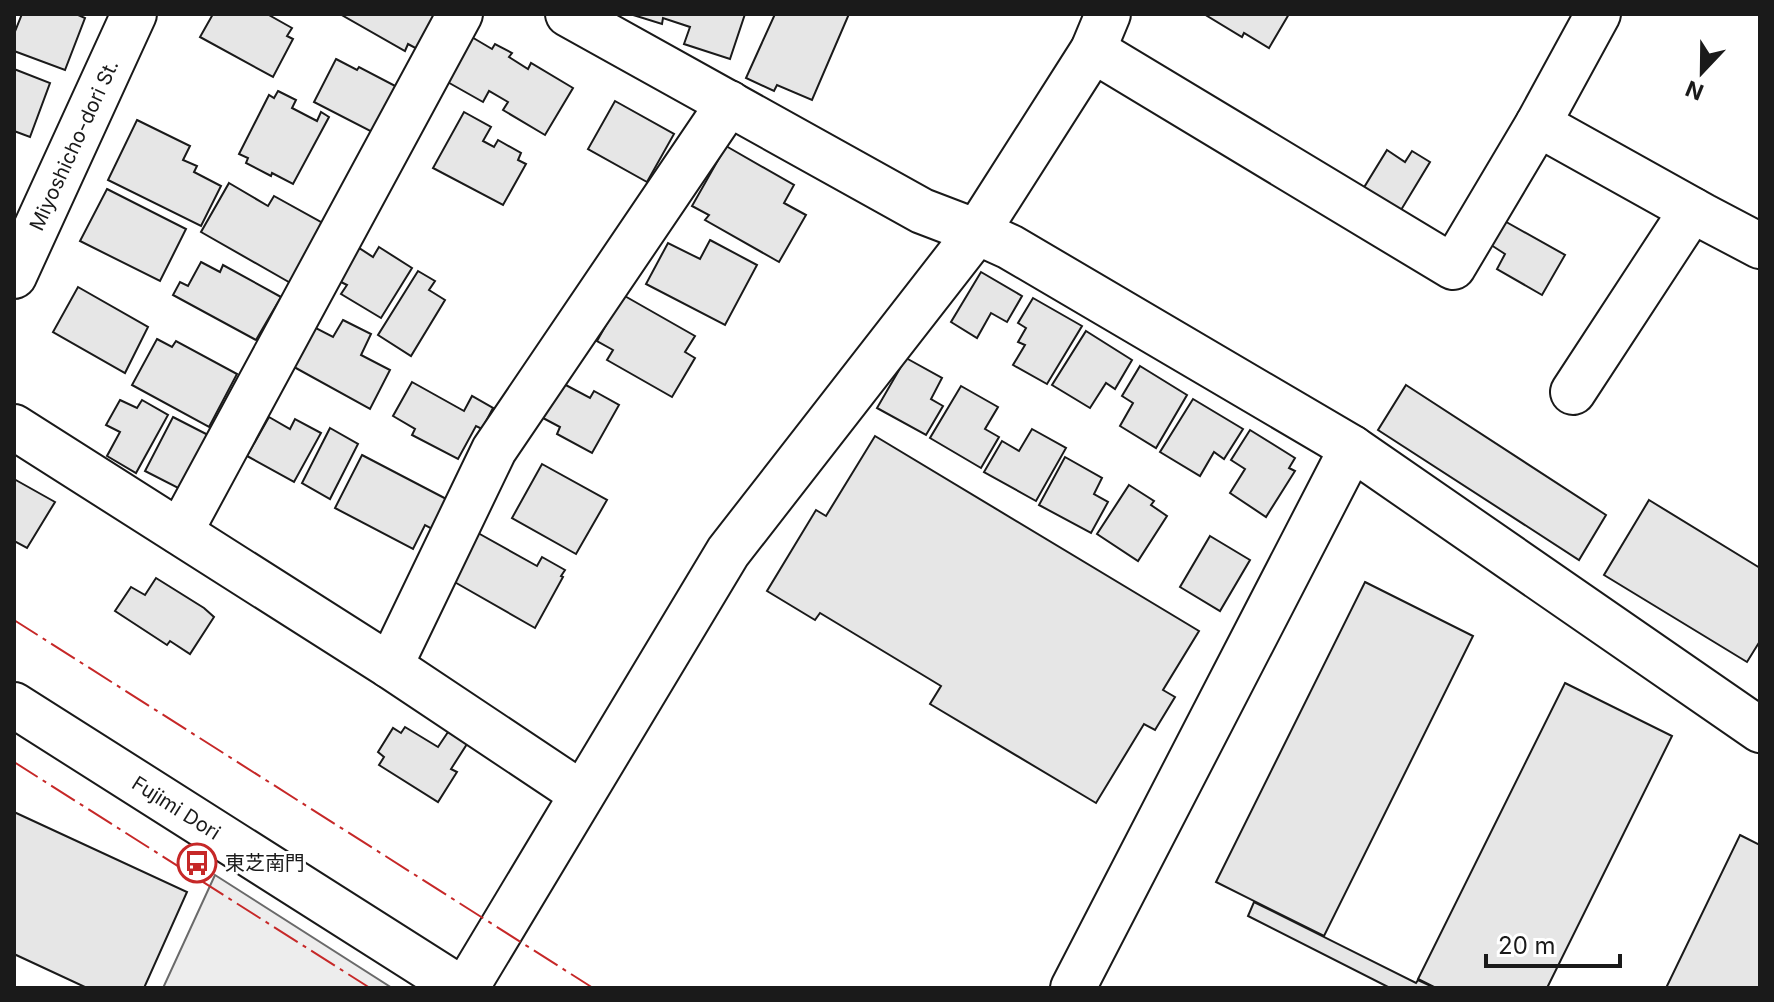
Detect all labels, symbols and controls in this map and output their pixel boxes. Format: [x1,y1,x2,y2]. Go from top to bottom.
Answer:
north arrow [1662,32,1742,112]
street label: Miyoshicho-dori St. [24,56,123,234]
text: N [1682,75,1707,106]
street label: Fujimi Dori [128,771,225,845]
bus stop icon: 東芝南門 [176,842,218,884]
place label: 東芝南門 [225,851,305,875]
scale bar [1486,918,1620,968]
text: 20 m [1498,931,1556,960]

